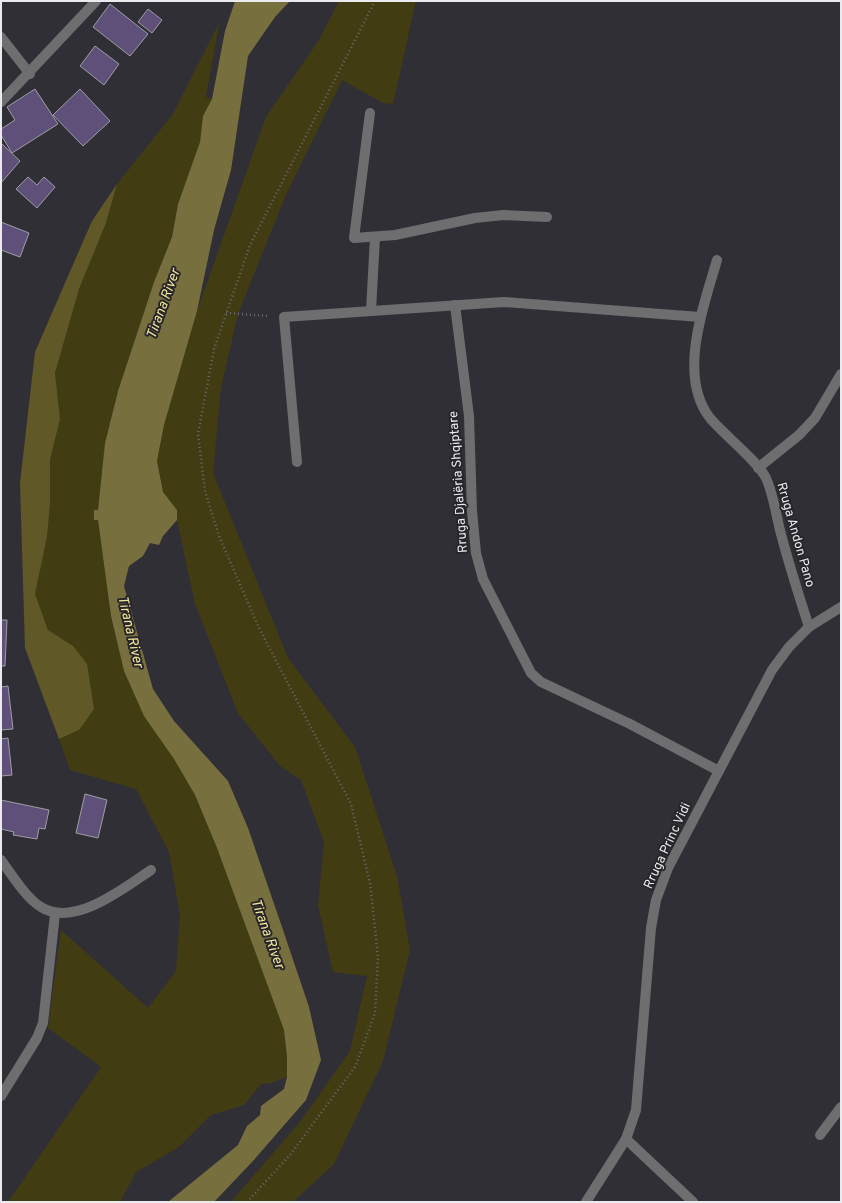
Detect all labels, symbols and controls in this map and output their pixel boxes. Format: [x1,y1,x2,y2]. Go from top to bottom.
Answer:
water label: Tirana River [143,265,185,341]
street label: Rruga Djalëria Shqiptare [446,410,472,554]
street label: Rruga Andon Pano [772,481,818,589]
water label: Tirana River [113,594,147,671]
street label: Rruga Princ Vidi [641,800,695,892]
water label: Tirana River [246,897,288,973]

